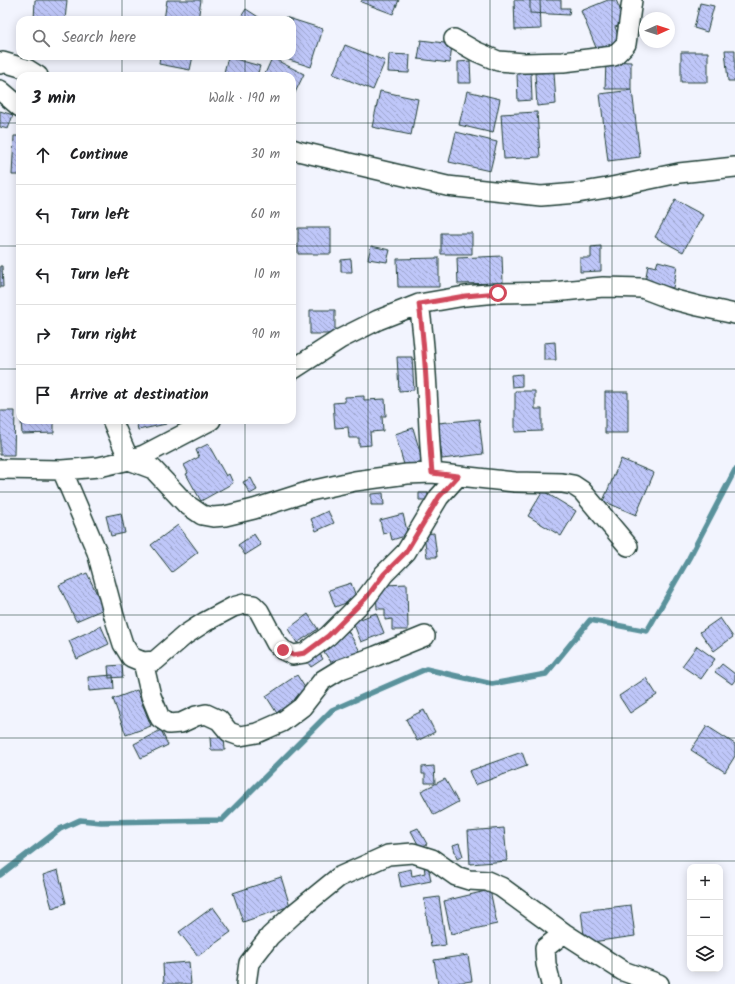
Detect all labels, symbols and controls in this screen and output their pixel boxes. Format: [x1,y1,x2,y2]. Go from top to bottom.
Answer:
north arrow [639,12,675,48]
search box [16,16,296,60]
text: Search here [62,26,136,50]
icon: search [30,27,52,49]
text: 3 min [32,85,76,112]
text: Walk · 190 m [208,88,280,109]
text: Continue [70,143,128,167]
icon: ahead [32,144,54,166]
text: 30 m [251,144,280,165]
text: Turn left [70,203,130,227]
icon: left [32,204,54,226]
text: 60 m [251,204,280,225]
text: Turn left [70,263,130,287]
icon: left [32,264,54,286]
text: 10 m [254,264,280,285]
route start [489,284,507,302]
text: Turn right [70,323,137,347]
icon: right [32,324,54,346]
text: 90 m [252,324,280,345]
text: Arrive at destination [70,383,209,407]
icon: arrive [32,384,54,406]
route end [274,641,292,659]
map controls [687,864,723,972]
button: + [687,864,723,900]
button: − [687,900,723,936]
button: layers [687,936,723,972]

